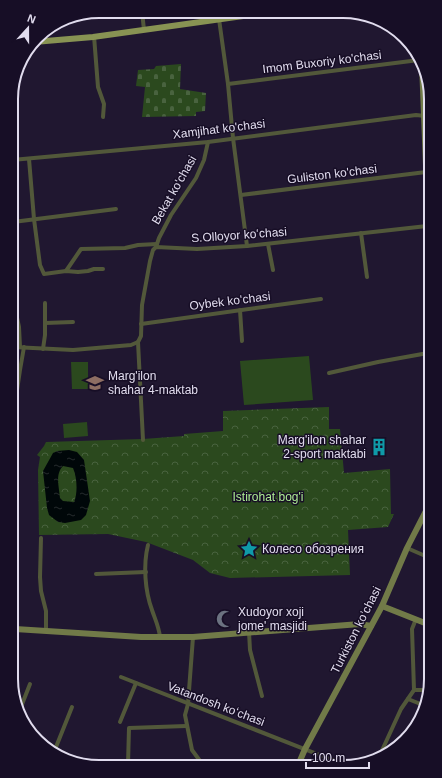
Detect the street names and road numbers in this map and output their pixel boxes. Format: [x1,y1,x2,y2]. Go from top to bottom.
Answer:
street label: Imom Buxoriy ko'chasi [262,48,382,76]
street label: Xamjihat ko'chasi [172,116,266,142]
street label: Bekat ko'chasi [149,153,199,227]
street label: Guliston ko'chasi [286,162,378,186]
street label: S.Olloyor koʻchasi [191,225,287,245]
street label: Oybek koʻchasi [189,289,271,313]
street label: Turkiston ko’chasi [328,584,384,676]
street label: Vatandosh koʻchasi [165,679,267,729]

